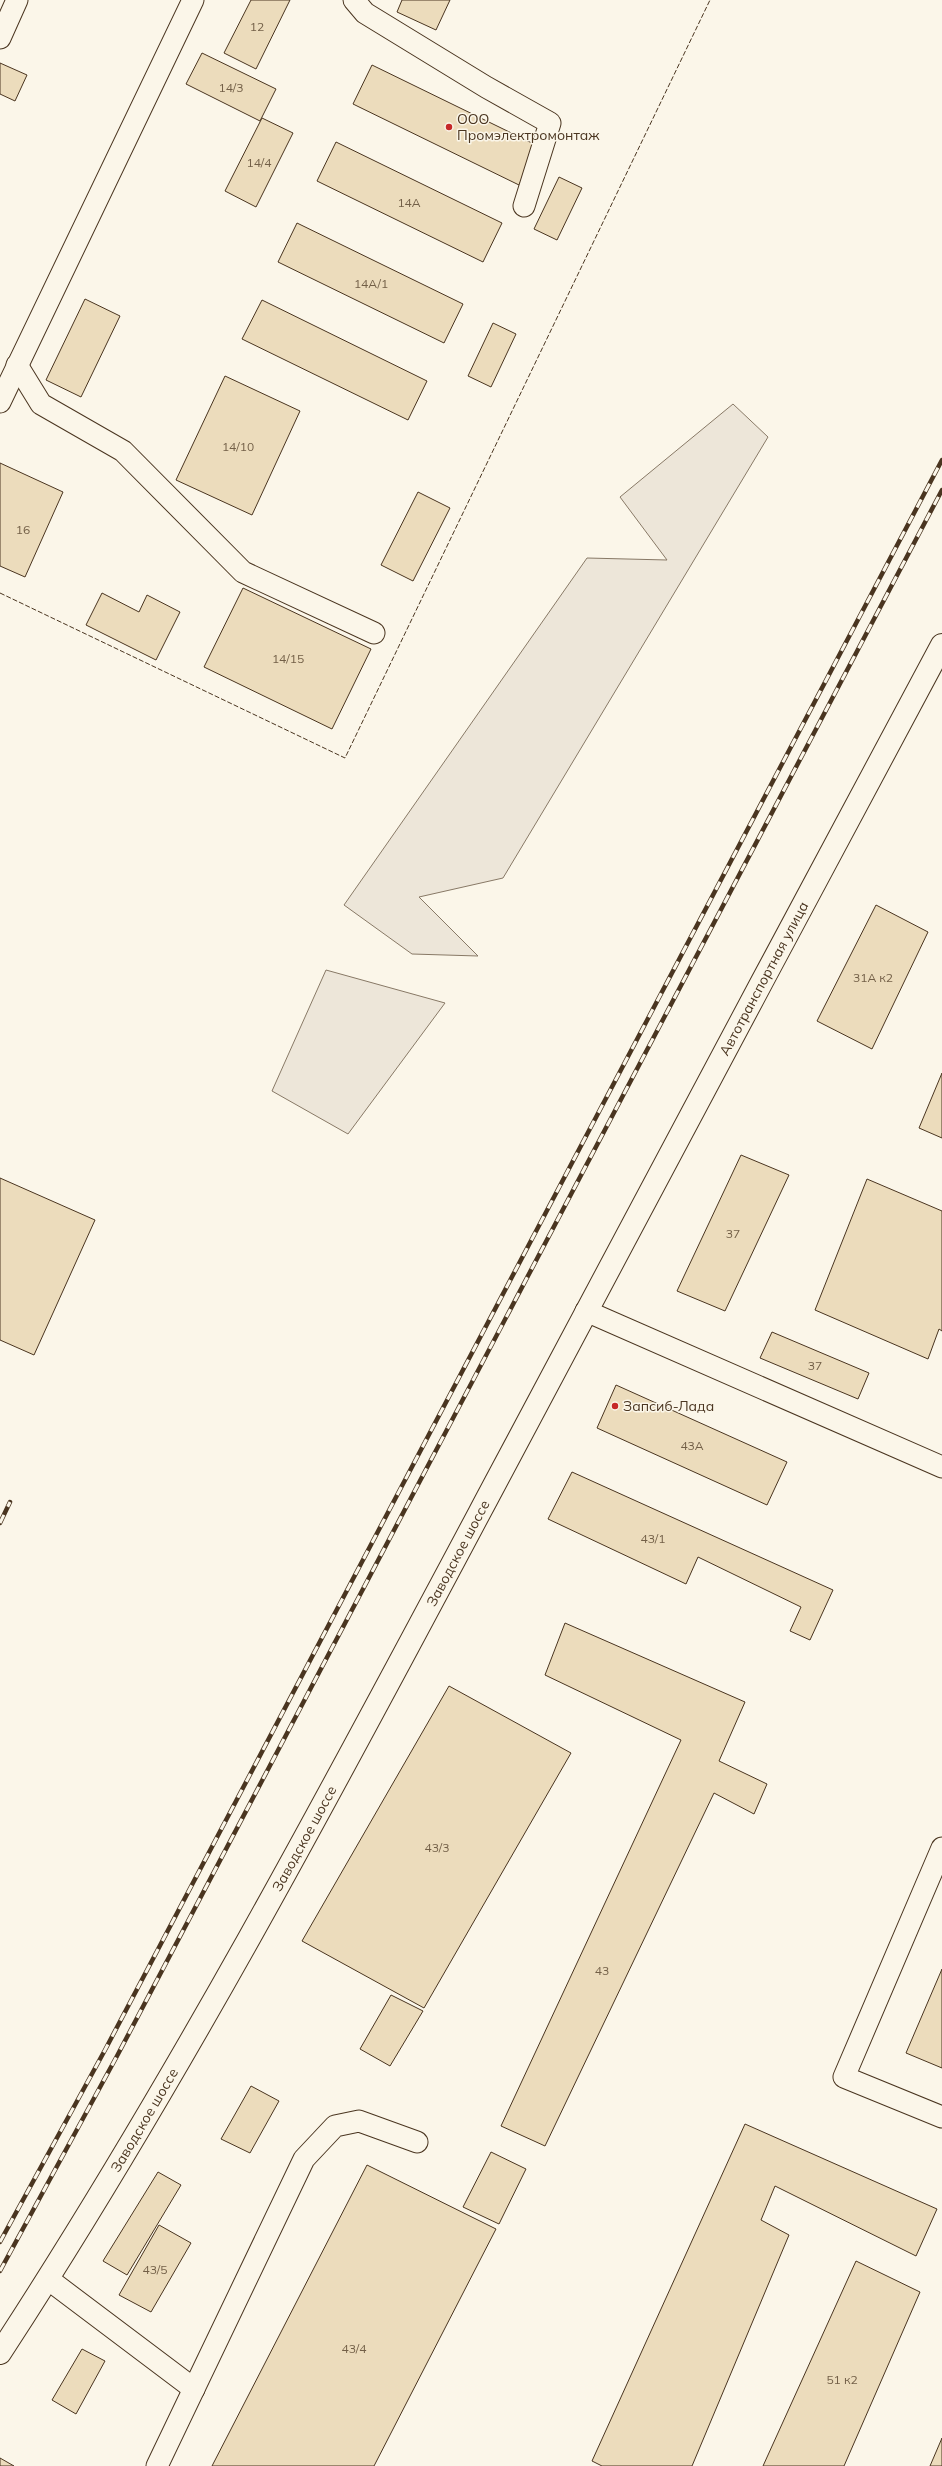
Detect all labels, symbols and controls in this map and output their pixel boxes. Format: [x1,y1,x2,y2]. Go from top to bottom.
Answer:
house number: 12 [250,19,264,34]
house number: 14/3 [218,80,244,95]
place label: ООО Промэлектромонтаж [457,110,600,144]
marker: ООО Промэлектромонтаж [444,122,454,132]
house number: 14/4 [246,155,272,170]
house number: 14А [397,195,421,210]
house number: 14А/1 [354,276,388,291]
house number: 14/10 [222,439,254,454]
house number: 16 [16,522,30,537]
house number: 14/15 [272,651,304,666]
street label: Автотранспортная улица [715,898,812,1059]
house number: 31А к2 [853,970,893,985]
house number: 37 [726,1226,740,1241]
house number: 37 [808,1358,822,1373]
place label: Запсиб-Лада [623,1397,714,1415]
marker: Запсиб-Лада [610,1401,620,1411]
house number: 43А [680,1438,704,1453]
street label: Заводское шоссе [422,1497,494,1609]
house number: 43/1 [640,1531,666,1546]
street label: Заводское шоссе [268,1782,341,1894]
house number: 43/3 [424,1840,450,1855]
house number: 43 [595,1963,609,1978]
street label: Заводское шоссе [106,2065,182,2175]
house number: 43/5 [142,2262,168,2277]
house number: 43/4 [341,2341,367,2356]
house number: 51 к2 [826,2372,858,2387]

